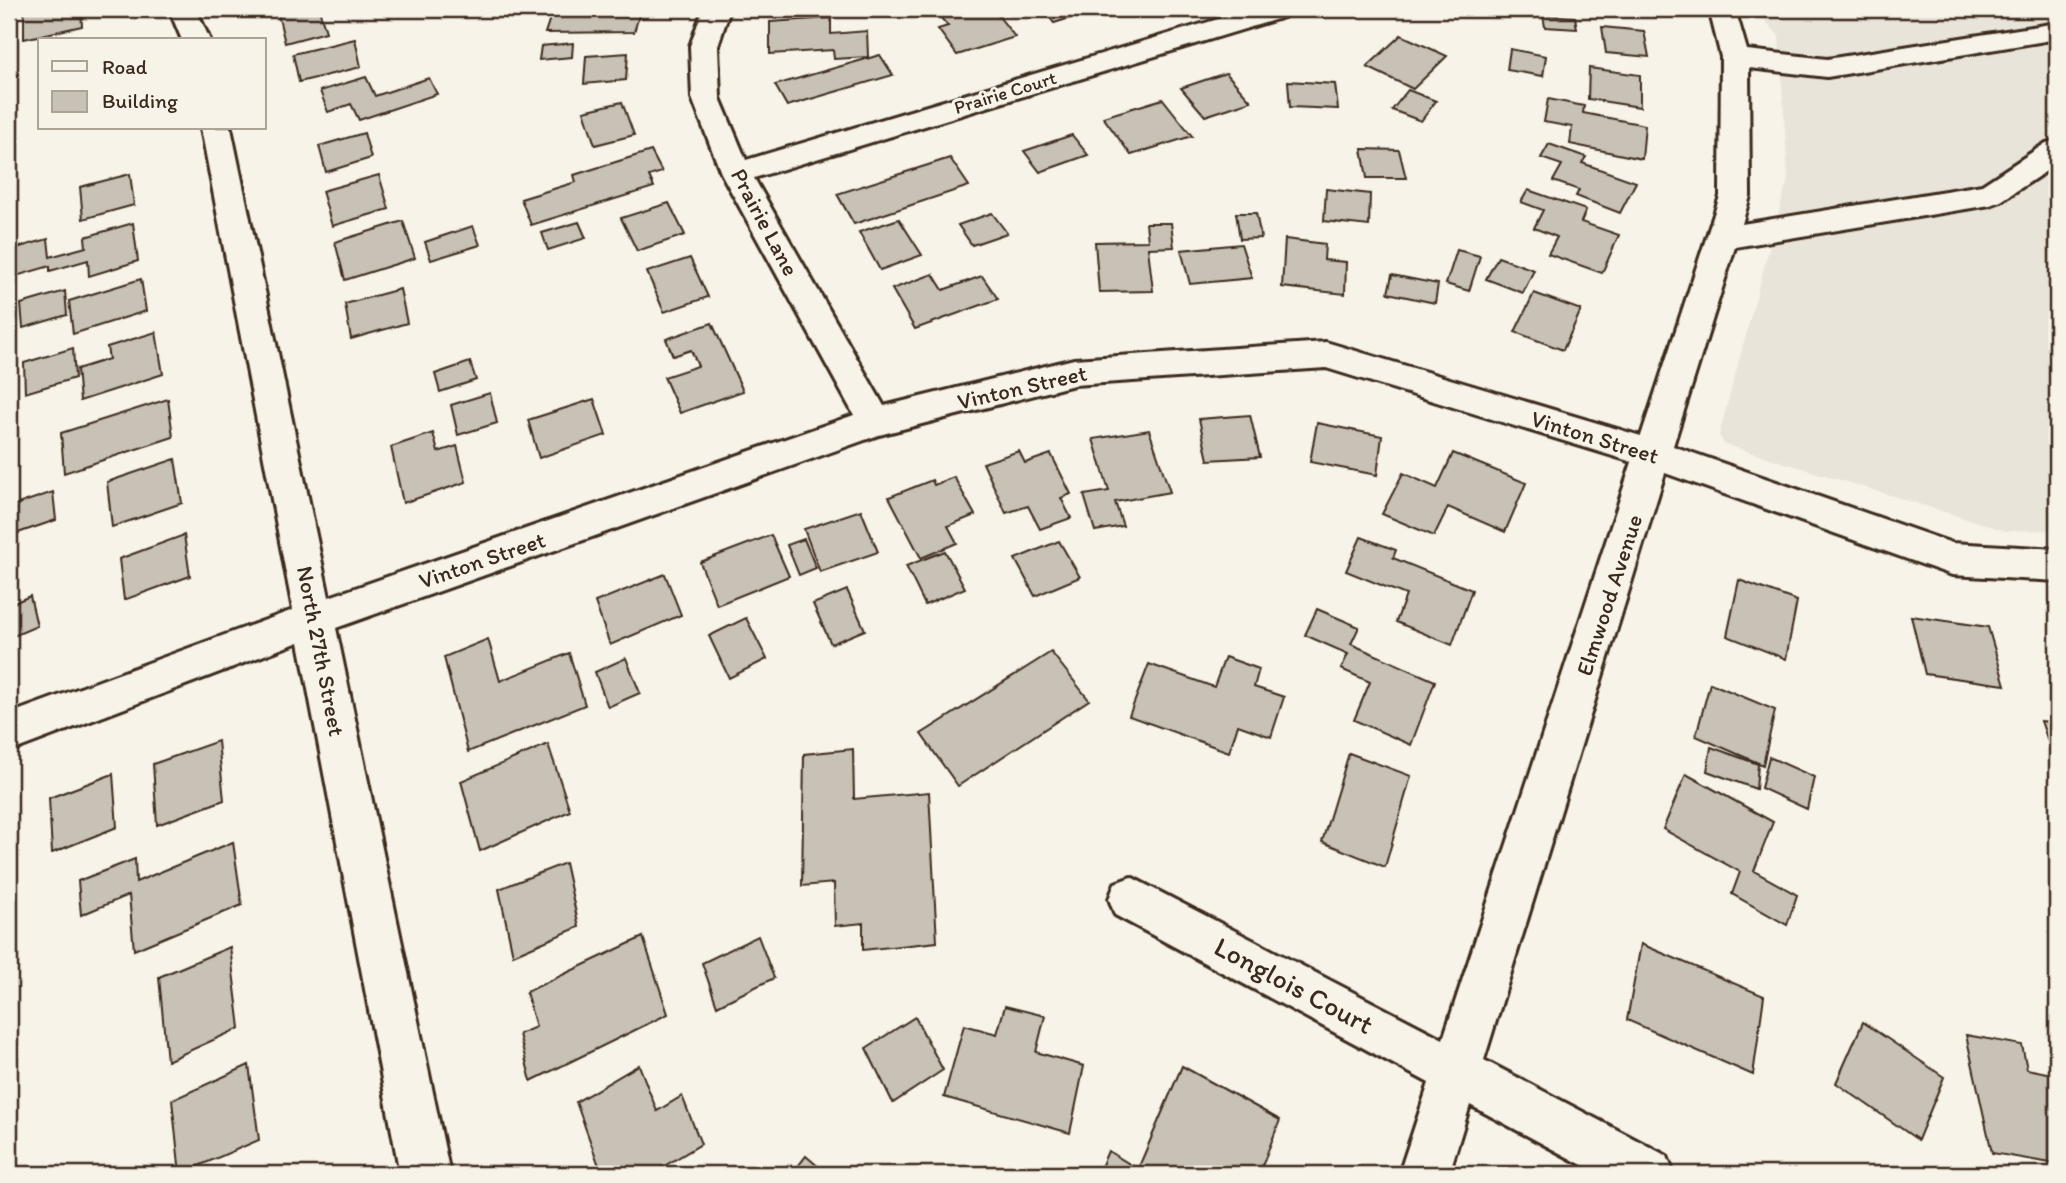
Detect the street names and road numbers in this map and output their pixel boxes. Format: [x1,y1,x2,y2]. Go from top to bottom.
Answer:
street label: Prairie Court [951,66,1059,119]
street label: Prairie Lane [725,163,805,281]
street label: Vinton Street [955,358,1090,415]
street label: Vinton Street [1528,404,1662,470]
street label: Elmwood Avenue [1570,511,1648,679]
street label: Vinton Street [415,525,549,595]
street label: North 27th Street [291,564,351,739]
street label: Longlois Court [1209,929,1379,1041]

